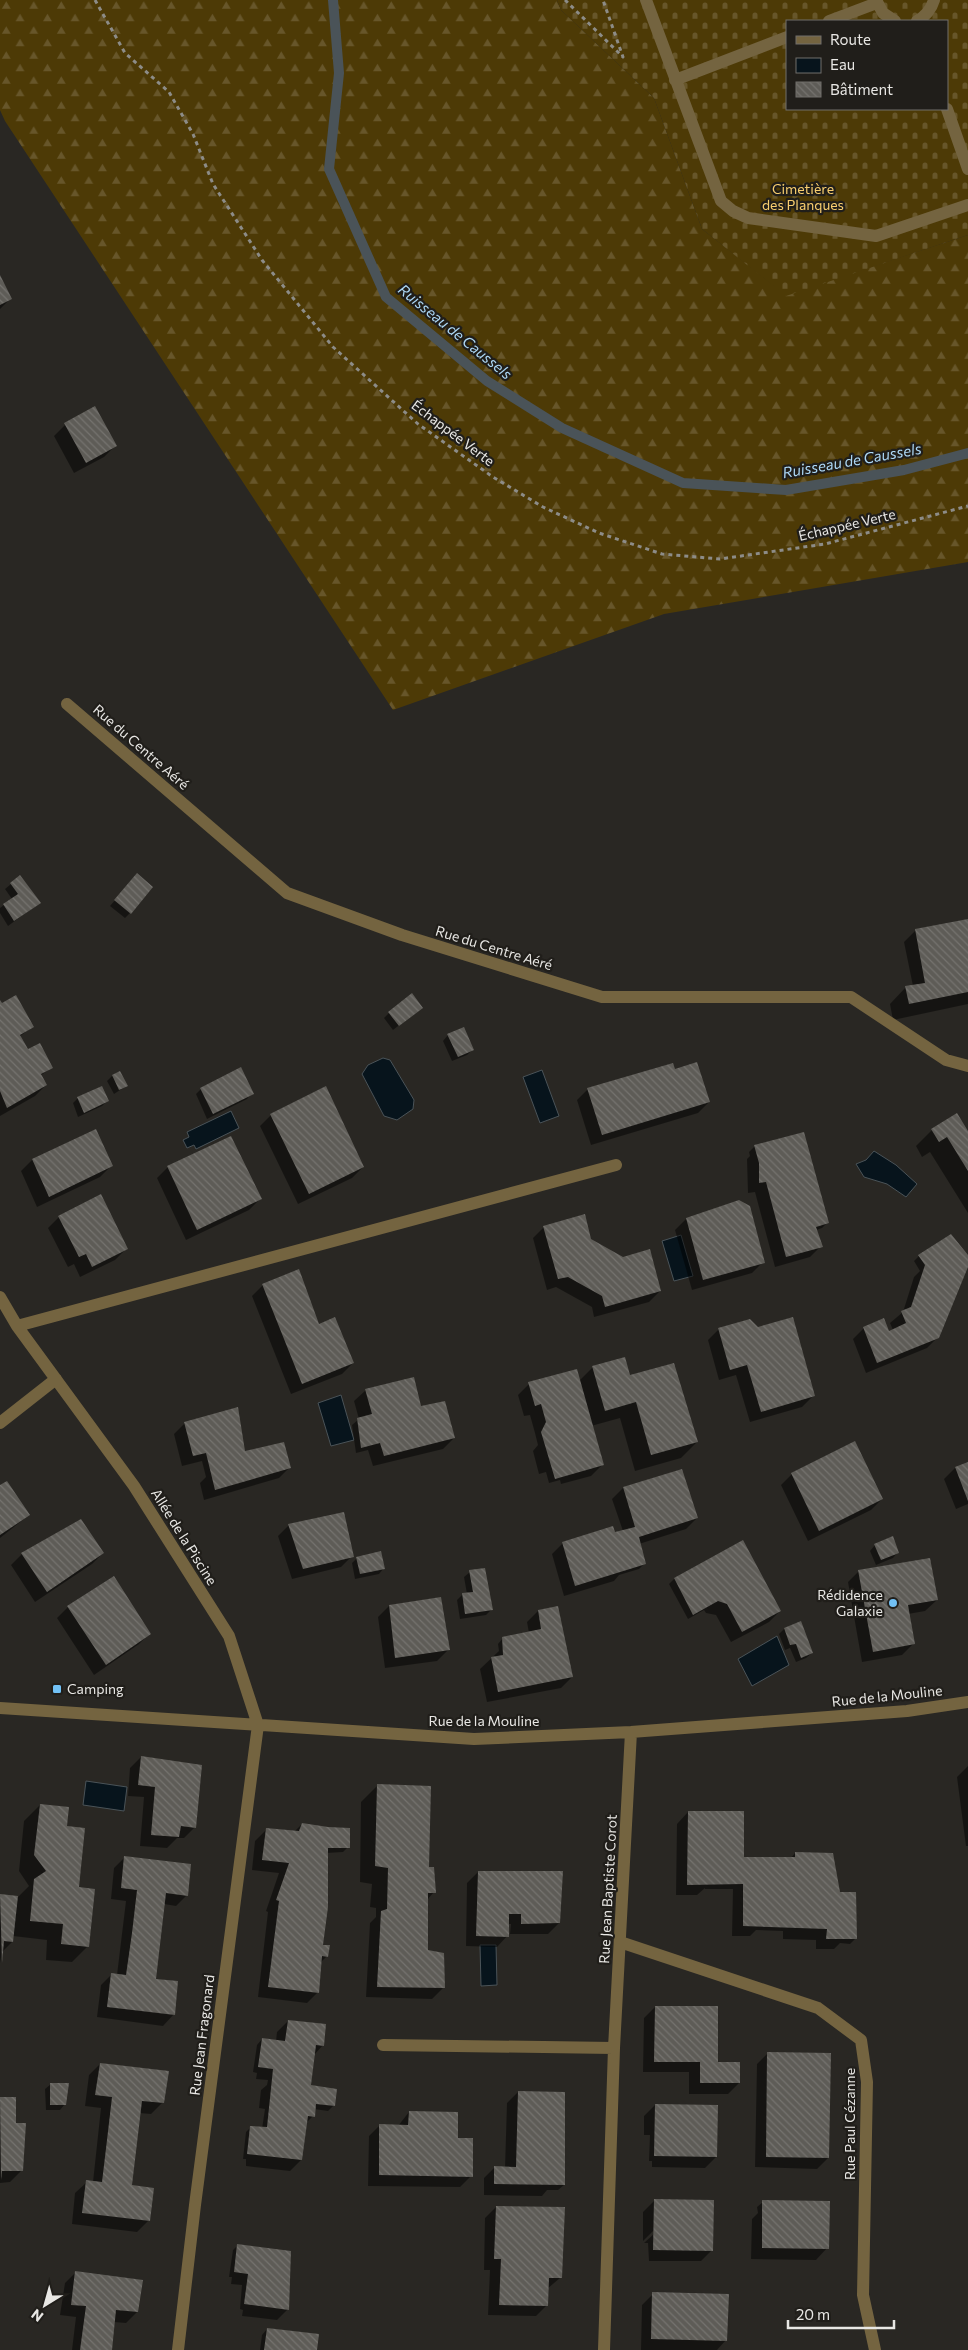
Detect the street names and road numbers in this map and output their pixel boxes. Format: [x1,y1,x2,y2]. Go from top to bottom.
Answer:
street label: Échappée Verte [409,396,498,469]
street label: Échappée Verte [797,505,897,544]
street label: Rue du Centre Aéré [90,700,193,793]
street label: Rue du Centre Aéré [434,922,555,973]
street label: Allée de la Piscine [148,1485,221,1588]
street label: Rue de la Mouline [831,1681,943,1710]
street label: Rue de la Mouline [428,1712,540,1729]
street label: Rue Jean Baptiste Corot [595,1813,620,1964]
street label: Rue Jean Fragonard [186,1973,217,2096]
street label: Rue Paul Cézanne [841,2068,858,2180]

